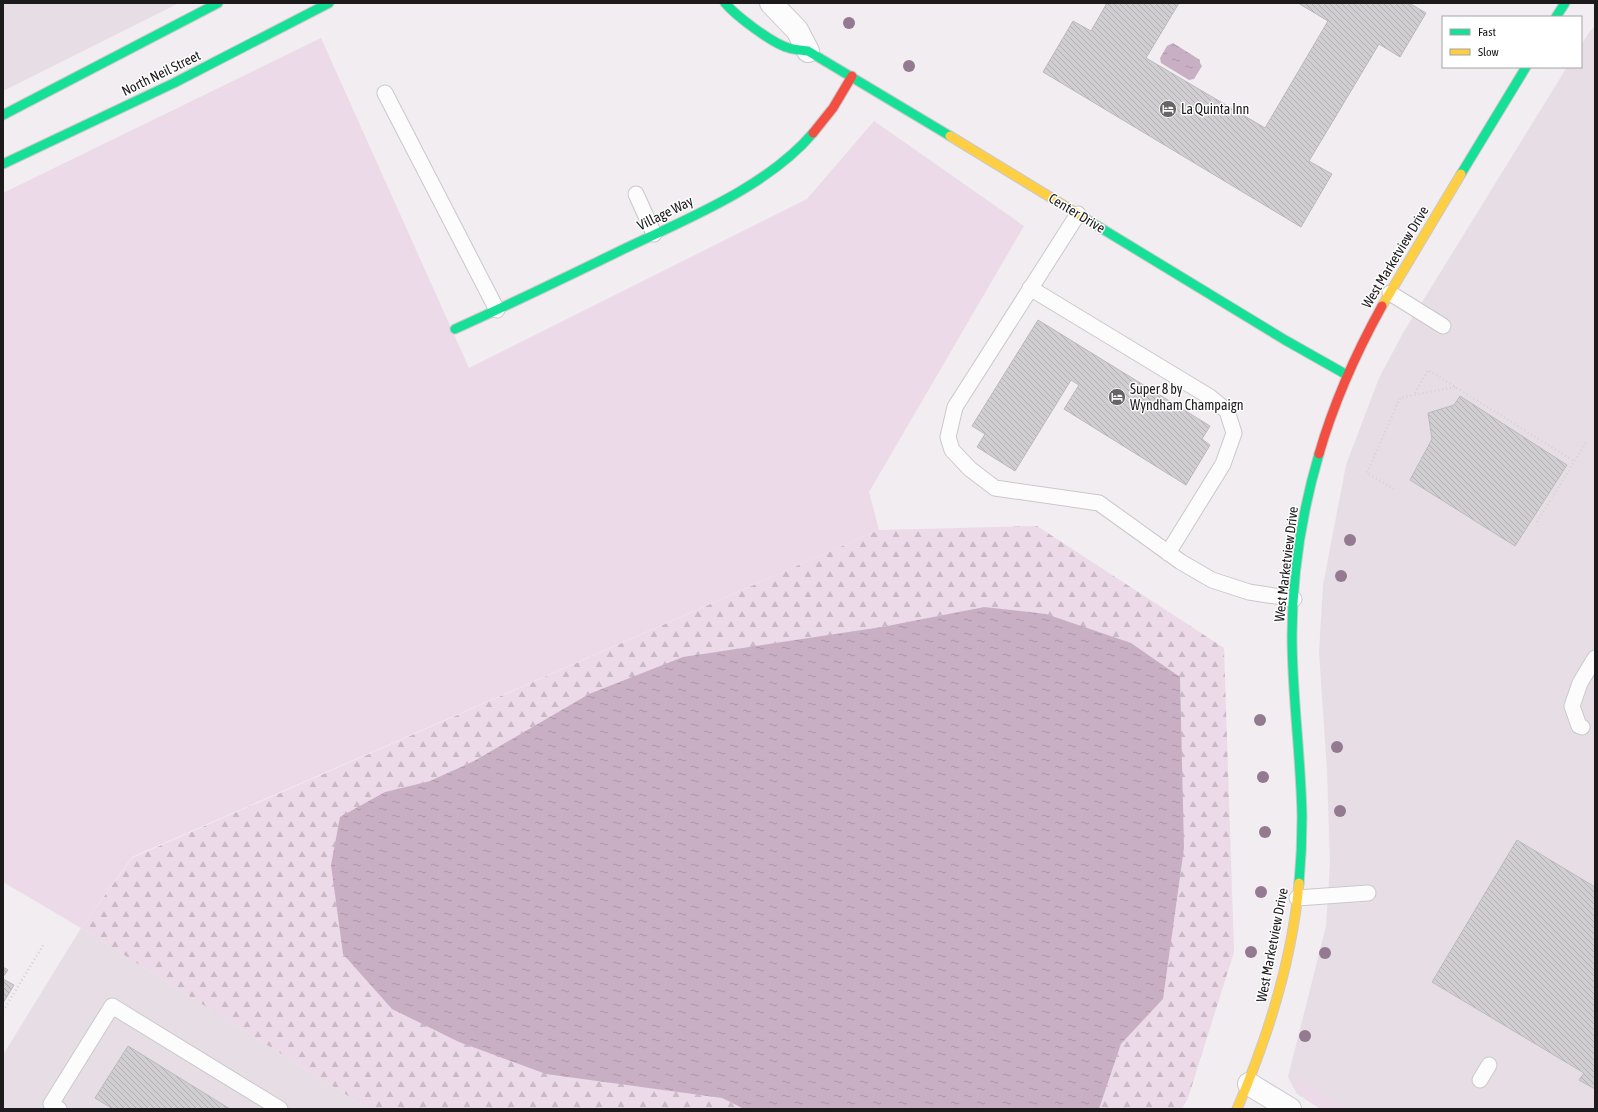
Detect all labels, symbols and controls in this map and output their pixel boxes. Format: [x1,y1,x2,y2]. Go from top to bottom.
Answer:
legend [1442,16,1582,68]
text: Fast [1478,25,1496,39]
text: Slow [1478,45,1499,59]
street label: North Neil Street [119,47,203,99]
hotel icon: La Quinta Inn [1158,99,1178,119]
place label: La Quinta Inn [1181,101,1249,117]
street label: Center Drive [1046,190,1108,236]
street label: Village Way [635,193,696,233]
street label: West Marketview Drive [1358,203,1432,311]
place label: Super 8 by Wyndham Champaign [1130,381,1244,413]
hotel icon: Super 8 by Wyndham Champaign [1107,387,1127,407]
street label: West Marketview Drive [1271,505,1301,623]
street label: West Marketview Drive [1253,887,1291,1003]

